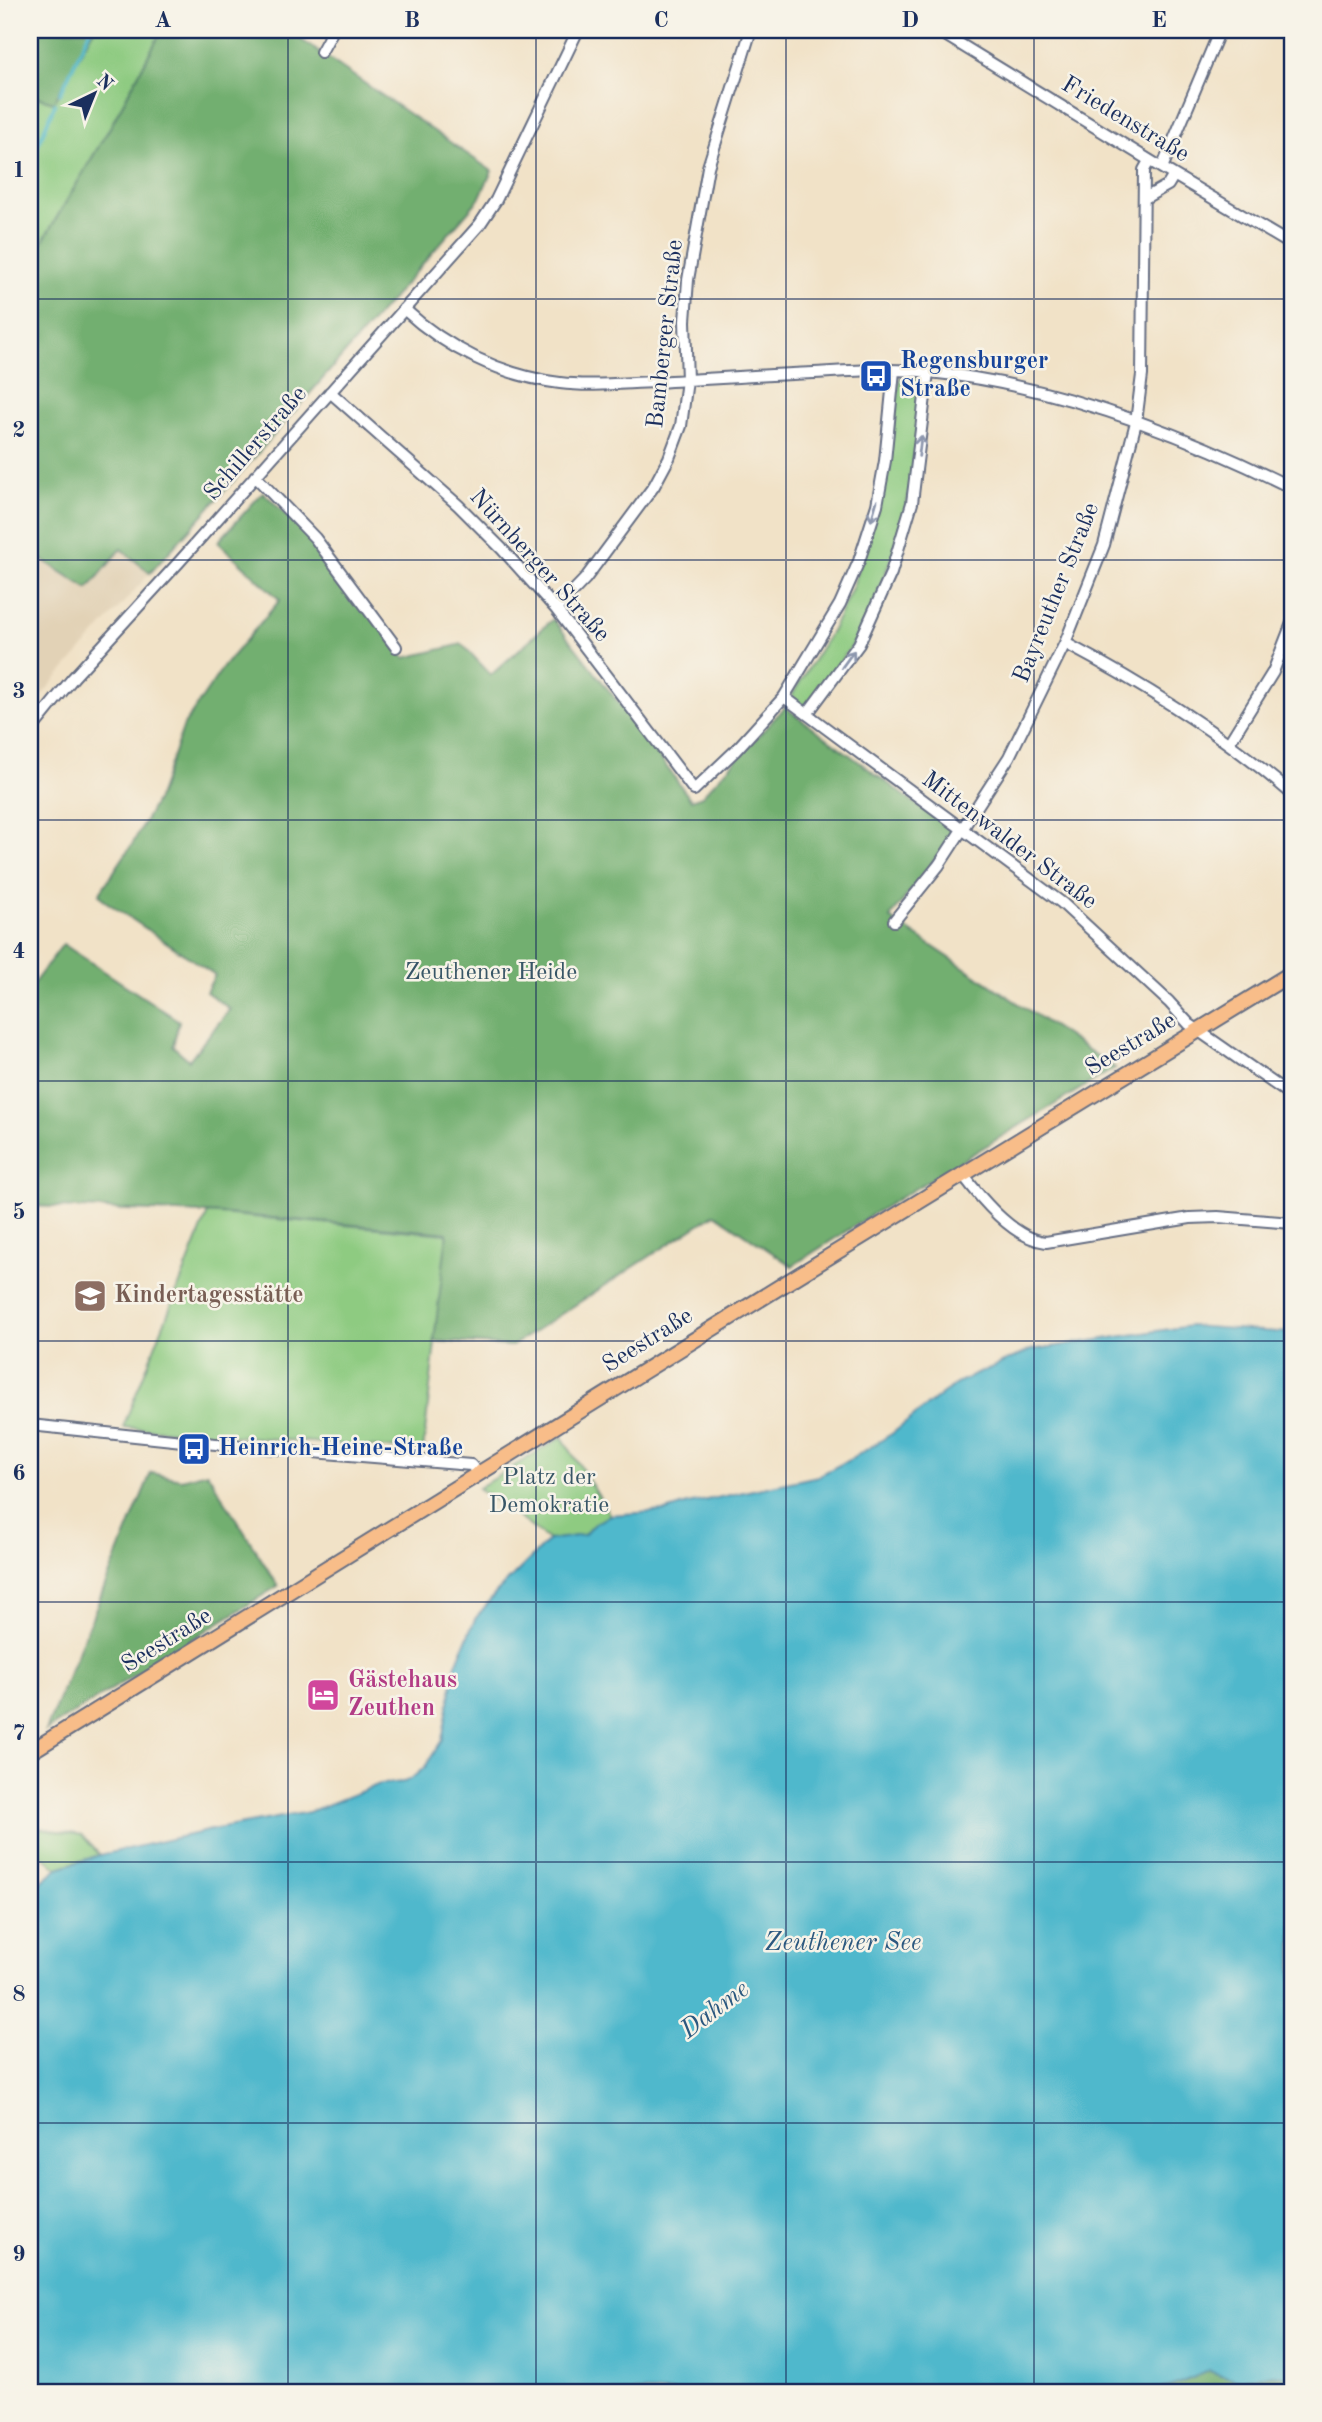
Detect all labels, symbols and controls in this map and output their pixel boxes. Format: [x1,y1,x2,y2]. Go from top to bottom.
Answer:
text: A [154,9,172,32]
text: B [404,9,420,32]
text: C [653,9,669,32]
text: D [901,9,919,32]
text: E [1151,9,1167,32]
north arrow [60,60,130,130]
text: N [92,71,116,96]
street label: Friedenstraße [1057,73,1193,167]
text: 1 [12,159,26,182]
street label: Bamberger Straße [644,238,688,430]
place label: Regensburger Straße [900,350,1048,402]
bus stop icon: Regensburger Straße [857,357,895,395]
street label: Schillerstraße [200,382,312,506]
text: 2 [12,419,26,442]
one-way arrow [914,435,927,458]
street label: Nürnberger Straße [464,485,614,647]
street label: Bayreuther Straße [1010,499,1104,687]
one-way arrow [867,500,880,522]
one-way arrow [840,650,855,669]
text: 3 [12,680,26,703]
street label: Mittenwalder Straße [917,768,1101,914]
text: 4 [12,940,26,963]
park label: Zeuthener Heide [405,961,577,985]
street label: Seestraße [1081,1009,1181,1081]
text: 5 [12,1201,26,1224]
school or university icon: Kindertagesstätte [71,1277,109,1315]
place label: Kindertagesstätte [114,1284,304,1308]
street label: Seestraße [599,1304,697,1378]
bus stop icon: Heinrich-Heine-Straße [175,1430,213,1468]
place label: Heinrich-Heine-Straße [218,1437,463,1461]
text: 6 [12,1462,26,1485]
park label: Platz der Demokratie [489,1466,609,1518]
street label: Seestraße [118,1604,216,1678]
place label: Gästehaus Zeuthen [348,1669,457,1721]
hotel icon: Gästehaus Zeuthen [304,1676,342,1714]
text: 7 [12,1722,26,1745]
water label: Zeuthener See [765,1930,921,1956]
water label: Dahme [675,1976,754,2045]
text: 8 [12,1983,26,2006]
text: 9 [12,2243,26,2266]

